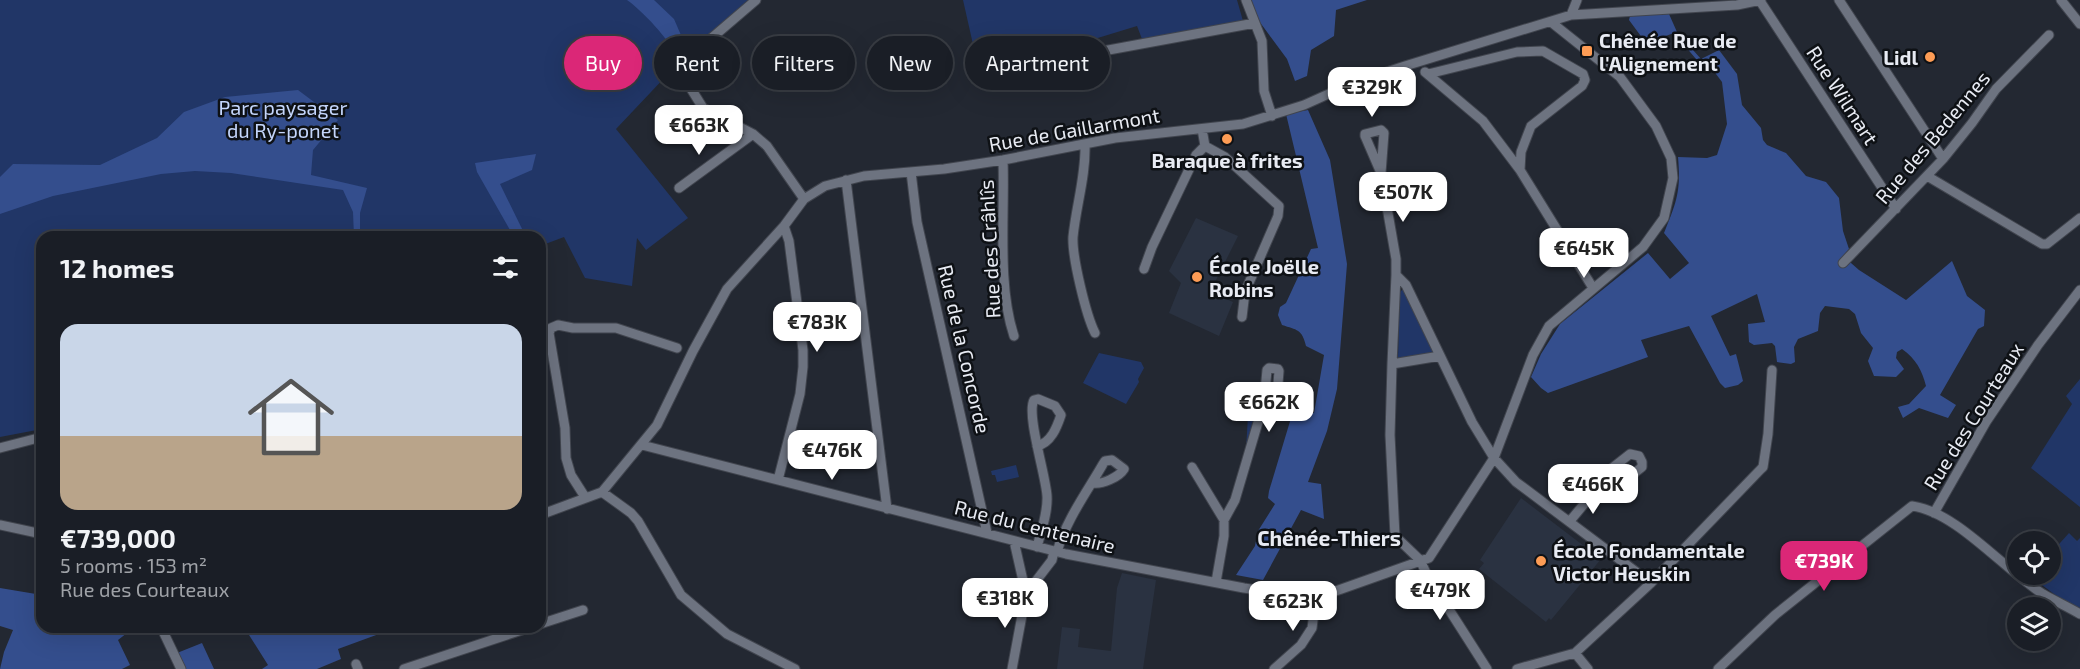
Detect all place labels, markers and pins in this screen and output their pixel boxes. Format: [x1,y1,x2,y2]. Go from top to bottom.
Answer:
place label: Chênée Rue de l'Alignement [1599,28,1737,75]
marker: Chênée Rue de l'Alignement [1580,44,1594,58]
place label: Lidl [1883,45,1918,69]
marker: Lidl [1923,50,1937,64]
pin: €329K [1330,67,1414,118]
pin: €663K [657,105,741,156]
marker: Baraque à frites [1220,132,1234,146]
place label: Baraque à frites [1151,148,1303,172]
pin: €507K [1361,172,1445,223]
pin: €645K [1542,228,1626,279]
place label: École Joëlle Robins [1209,254,1319,301]
marker: École Joëlle Robins [1190,270,1204,284]
pin: €783K [775,302,859,353]
pin: €662K [1227,382,1311,433]
pin: €476K [790,430,874,481]
pin: €466K [1551,464,1635,515]
place label: École Fondamentale Victor Heuskin [1553,538,1745,585]
pin: €739K [1782,541,1866,592]
marker: École Fondamentale Victor Heuskin [1534,554,1548,568]
pin: €479K [1398,570,1482,621]
pin: €318K [963,578,1047,629]
pin: €623K [1251,581,1335,632]

